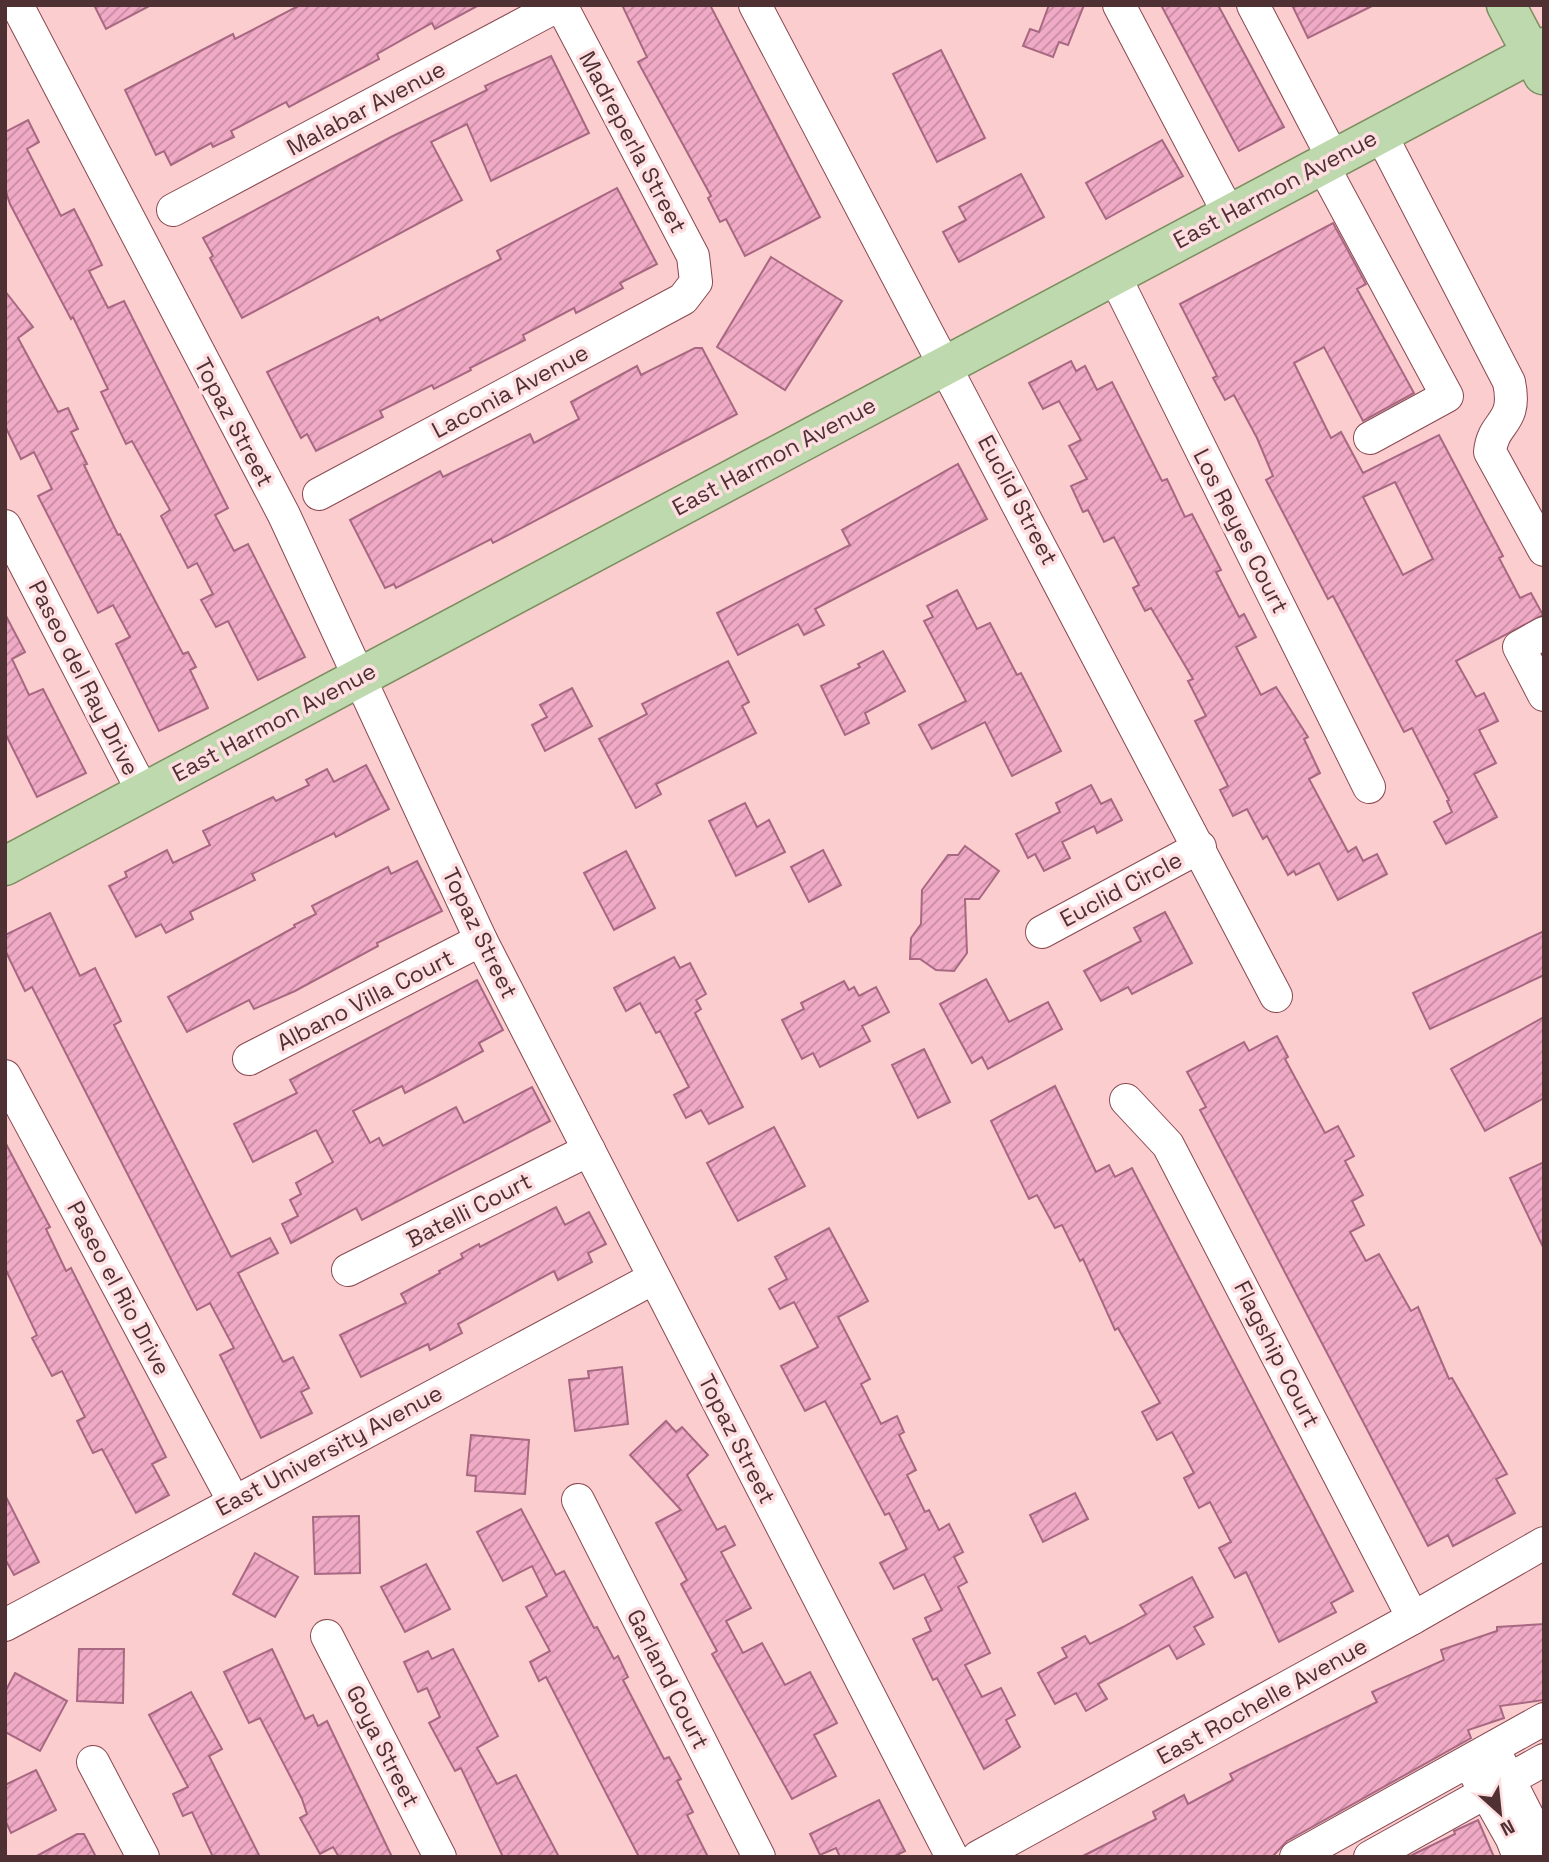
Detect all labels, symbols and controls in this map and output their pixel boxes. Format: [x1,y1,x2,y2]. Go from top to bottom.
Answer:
street label: Madreperla Street [572,46,694,238]
street label: Malabar Avenue [281,54,451,162]
street label: East Harmon Avenue [1168,123,1382,255]
street label: Laconia Avenue [426,337,594,445]
street label: Topaz Street [188,352,280,492]
street label: East Harmon Avenue [667,390,881,522]
street label: Euclid Street [971,430,1065,570]
street label: Los Reyes Court [1187,444,1295,618]
street label: Paseo del Ray Drive [22,575,146,781]
street label: East Harmon Avenue [167,656,381,788]
street label: Euclid Circle [1055,844,1187,934]
street label: Topaz Street [435,863,525,1003]
street label: Albano Villa Court [271,942,459,1058]
street label: Batelli Court [401,1166,537,1254]
street label: Paseo el Rio Drive [60,1196,178,1380]
street label: Flagship Court [1227,1276,1327,1432]
street label: Topaz Street [691,1369,783,1509]
street label: East University Avenue [210,1377,448,1523]
street label: Garland Court [620,1604,716,1754]
street label: East Rochelle Avenue [1151,1631,1373,1771]
street label: Goya Street [339,1680,427,1812]
north arrow [1465,1778,1535,1848]
text: N [1496,1814,1519,1842]

